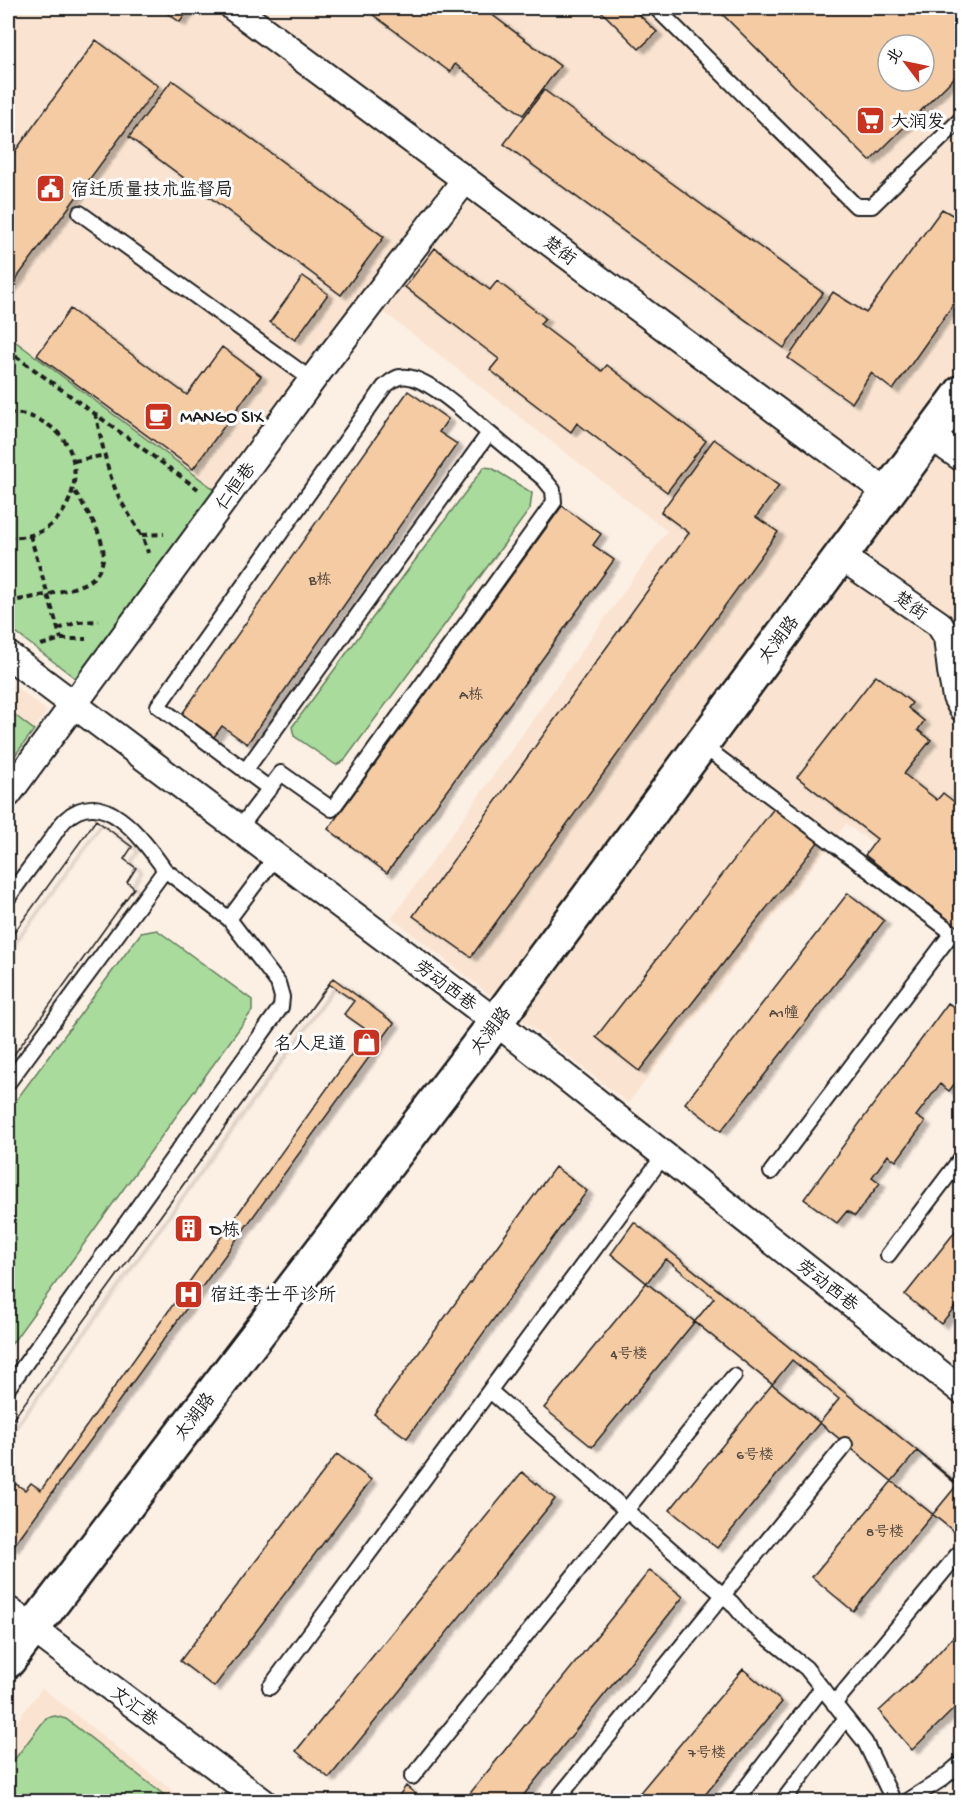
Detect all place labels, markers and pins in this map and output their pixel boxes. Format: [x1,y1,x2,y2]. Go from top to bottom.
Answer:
supermarket icon: 大润发 [854,105,886,137]
place label: 大润发 [891,112,945,134]
public building icon: 宿迁质量技术监督局 [34,173,66,205]
place label: 宿迁质量技术监督局 [71,180,233,202]
cafe icon: MANGO SIX [143,400,175,432]
place label: MANGO SIX [180,408,265,429]
shop icon: 名人足道 [351,1027,383,1059]
place label: 名人足道 [274,1034,346,1056]
building icon: D栋 [173,1213,205,1245]
place label: D栋 [209,1220,240,1242]
hospital icon: 宿迁李士平诊所 [173,1278,205,1310]
place label: 宿迁李士平诊所 [210,1285,336,1307]

